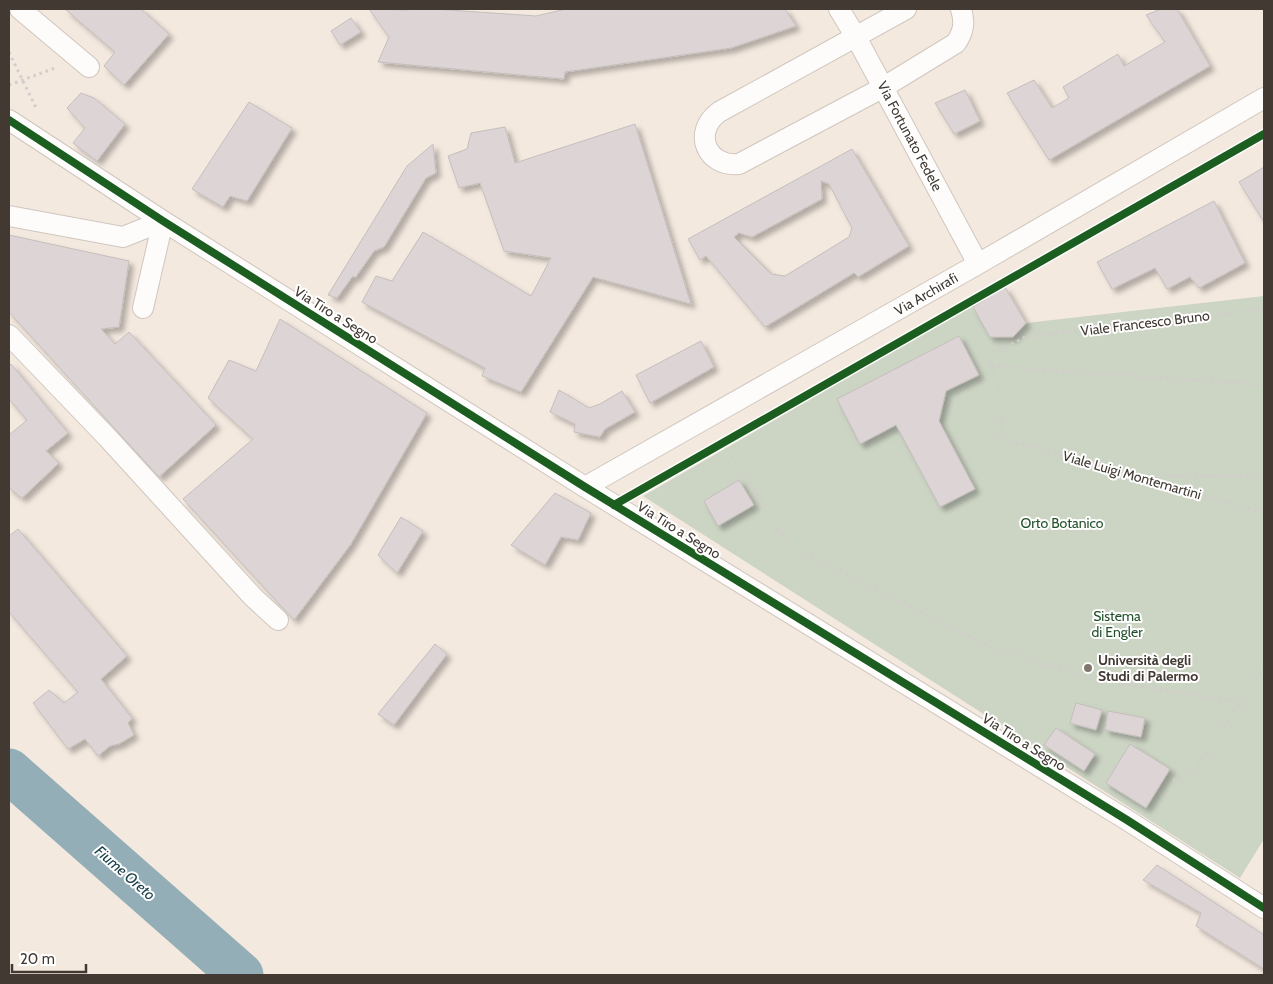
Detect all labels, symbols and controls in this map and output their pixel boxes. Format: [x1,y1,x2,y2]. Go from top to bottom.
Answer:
street label: Via Fortunato Fedele [873,78,947,194]
street label: Via Archirafi [891,269,961,319]
street label: Via Tiro a Segno [291,282,381,348]
street label: Viale Francesco Bruno [1079,306,1211,340]
street label: Viale Luigi Montemartini [1061,447,1203,503]
street label: Via Tiro a Segno [634,497,724,563]
park label: Orto Botanico [1021,514,1104,532]
park label: Sistema di Engler [1091,607,1143,641]
place label: Università degli Studi di Palermo [1098,651,1198,685]
marker: Università degli Studi di Palermo [1082,662,1094,674]
street label: Via Tiro a Segno [979,709,1069,775]
water label: Fiume Oreto [91,842,159,904]
scale bar [12,942,86,974]
text: 20 m [20,950,55,968]

